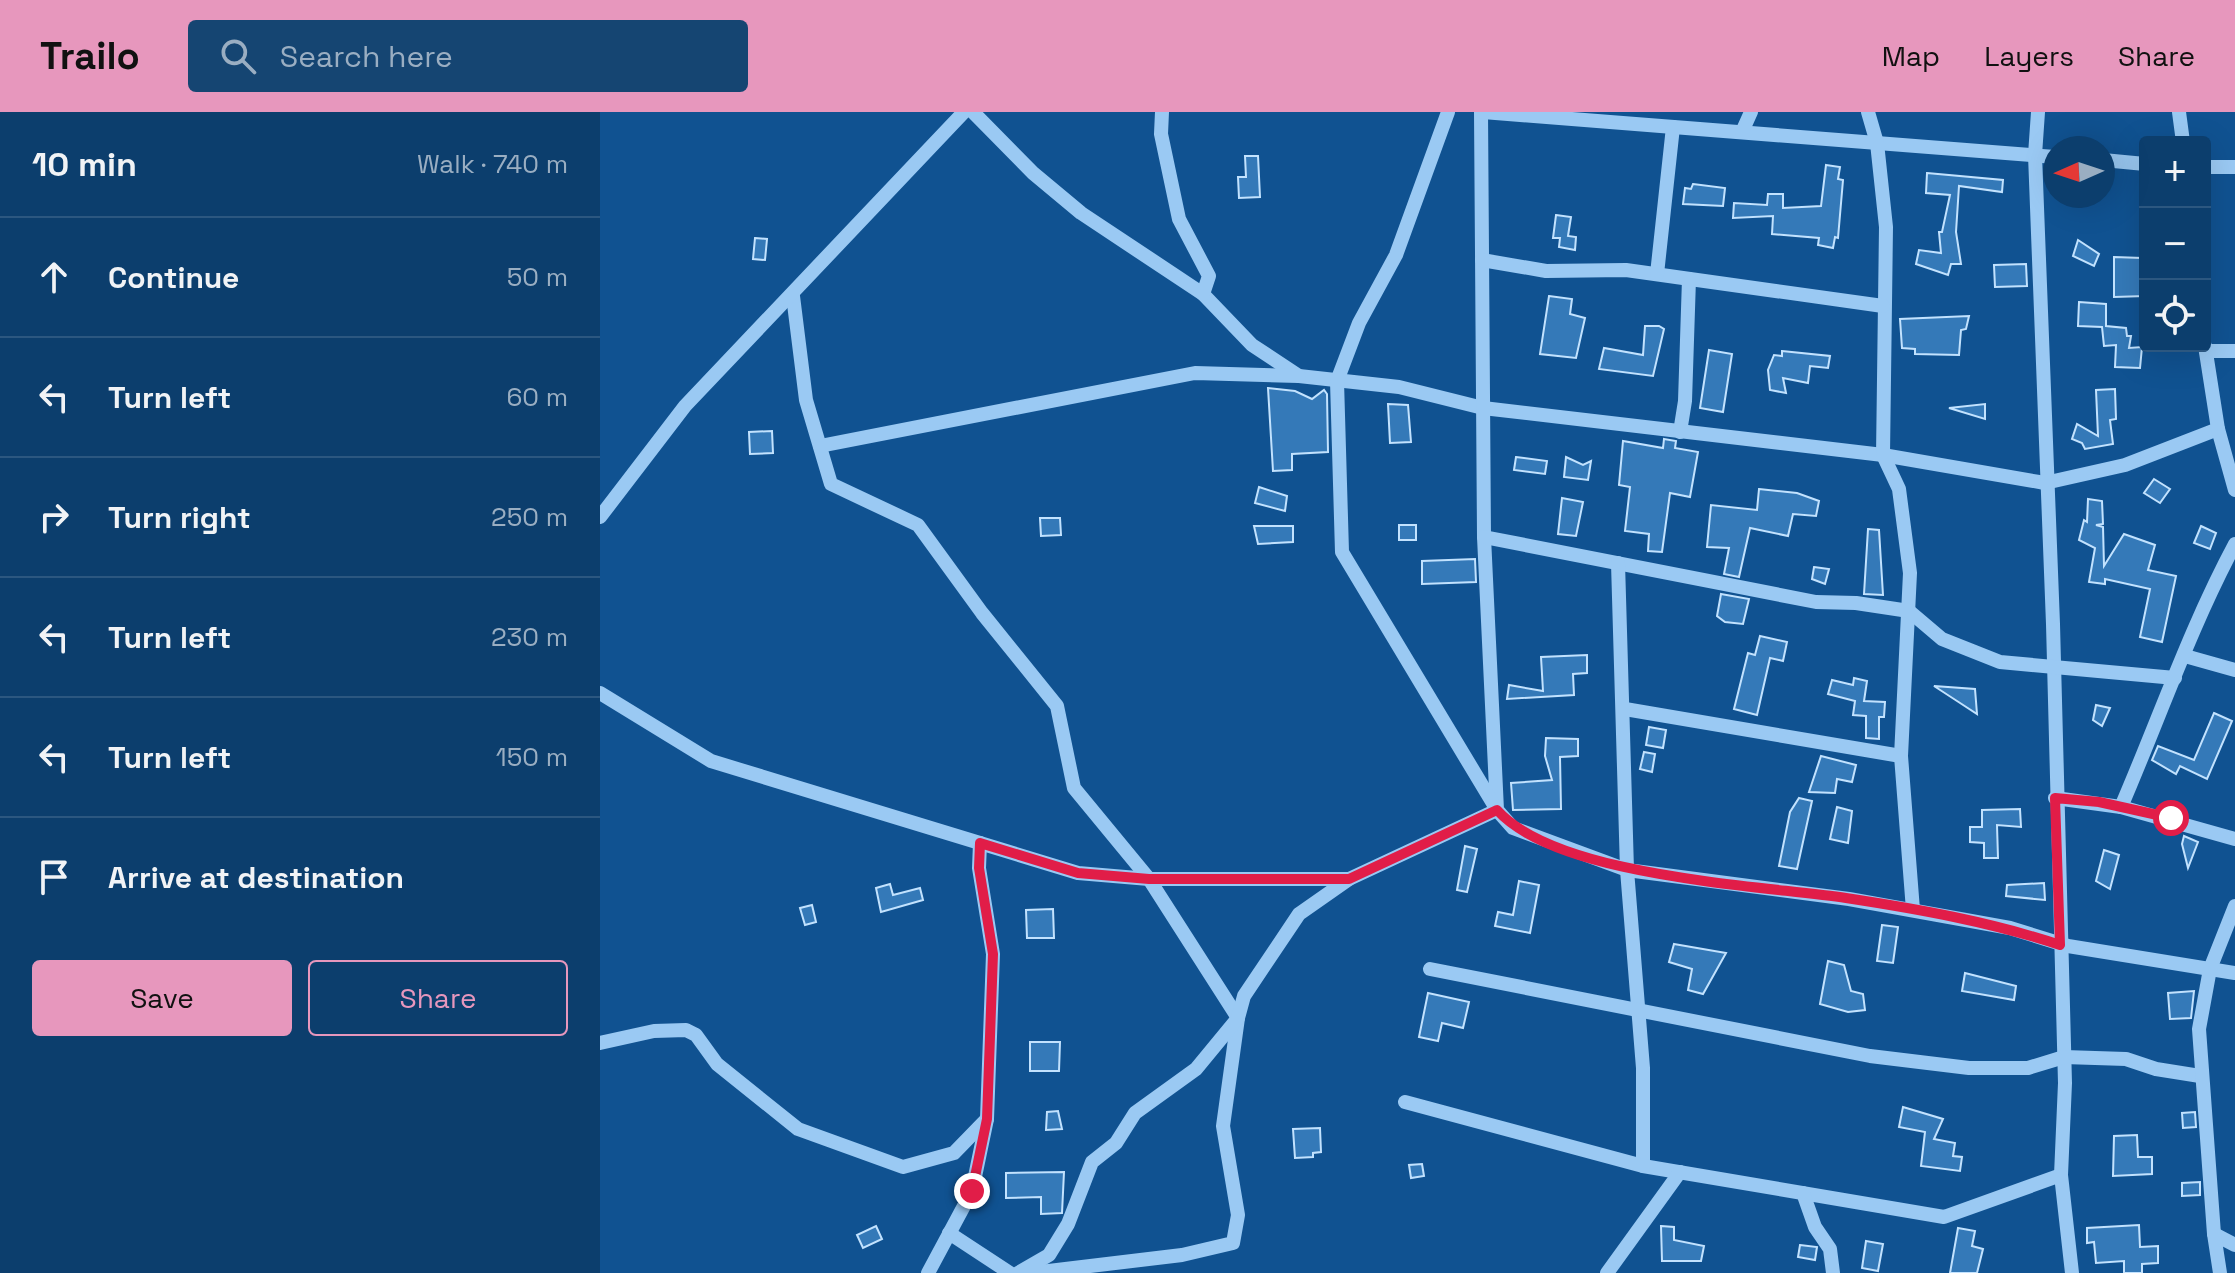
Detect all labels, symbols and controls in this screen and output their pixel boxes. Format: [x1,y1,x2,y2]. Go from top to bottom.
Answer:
search box [188,20,748,92]
text: Trailo [40,32,140,80]
icon: search [216,34,260,78]
text: Search here [280,37,453,76]
text: Map [1882,38,1940,74]
text: Layers [1984,38,2074,74]
text: Share [2118,38,2195,74]
north arrow [2043,136,2115,208]
map controls [2139,136,2211,352]
button: + [2139,136,2211,208]
text: 10 min [32,143,137,186]
text: Walk · 740 m [417,147,568,181]
button: − [2139,208,2211,280]
icon: ahead [32,255,76,299]
text: Continue [108,258,239,297]
text: 50 m [507,260,568,294]
button: locate [2139,280,2211,352]
icon: left [32,375,76,419]
text: Turn left [108,378,231,417]
text: 60 m [506,380,568,414]
icon: right [32,495,76,539]
text: Turn right [108,498,251,537]
text: 250 m [491,500,568,534]
icon: left [32,615,76,659]
text: Turn left [108,618,231,657]
text: 230 m [491,620,568,654]
icon: left [32,735,76,779]
text: Turn left [108,738,231,777]
text: 150 m [496,740,568,774]
route start [2153,800,2189,836]
icon: arrive [32,855,76,899]
text: Arrive at destination [108,858,404,897]
button: Save [32,960,292,1036]
button: Share [308,960,568,1036]
route end [954,1173,990,1209]

